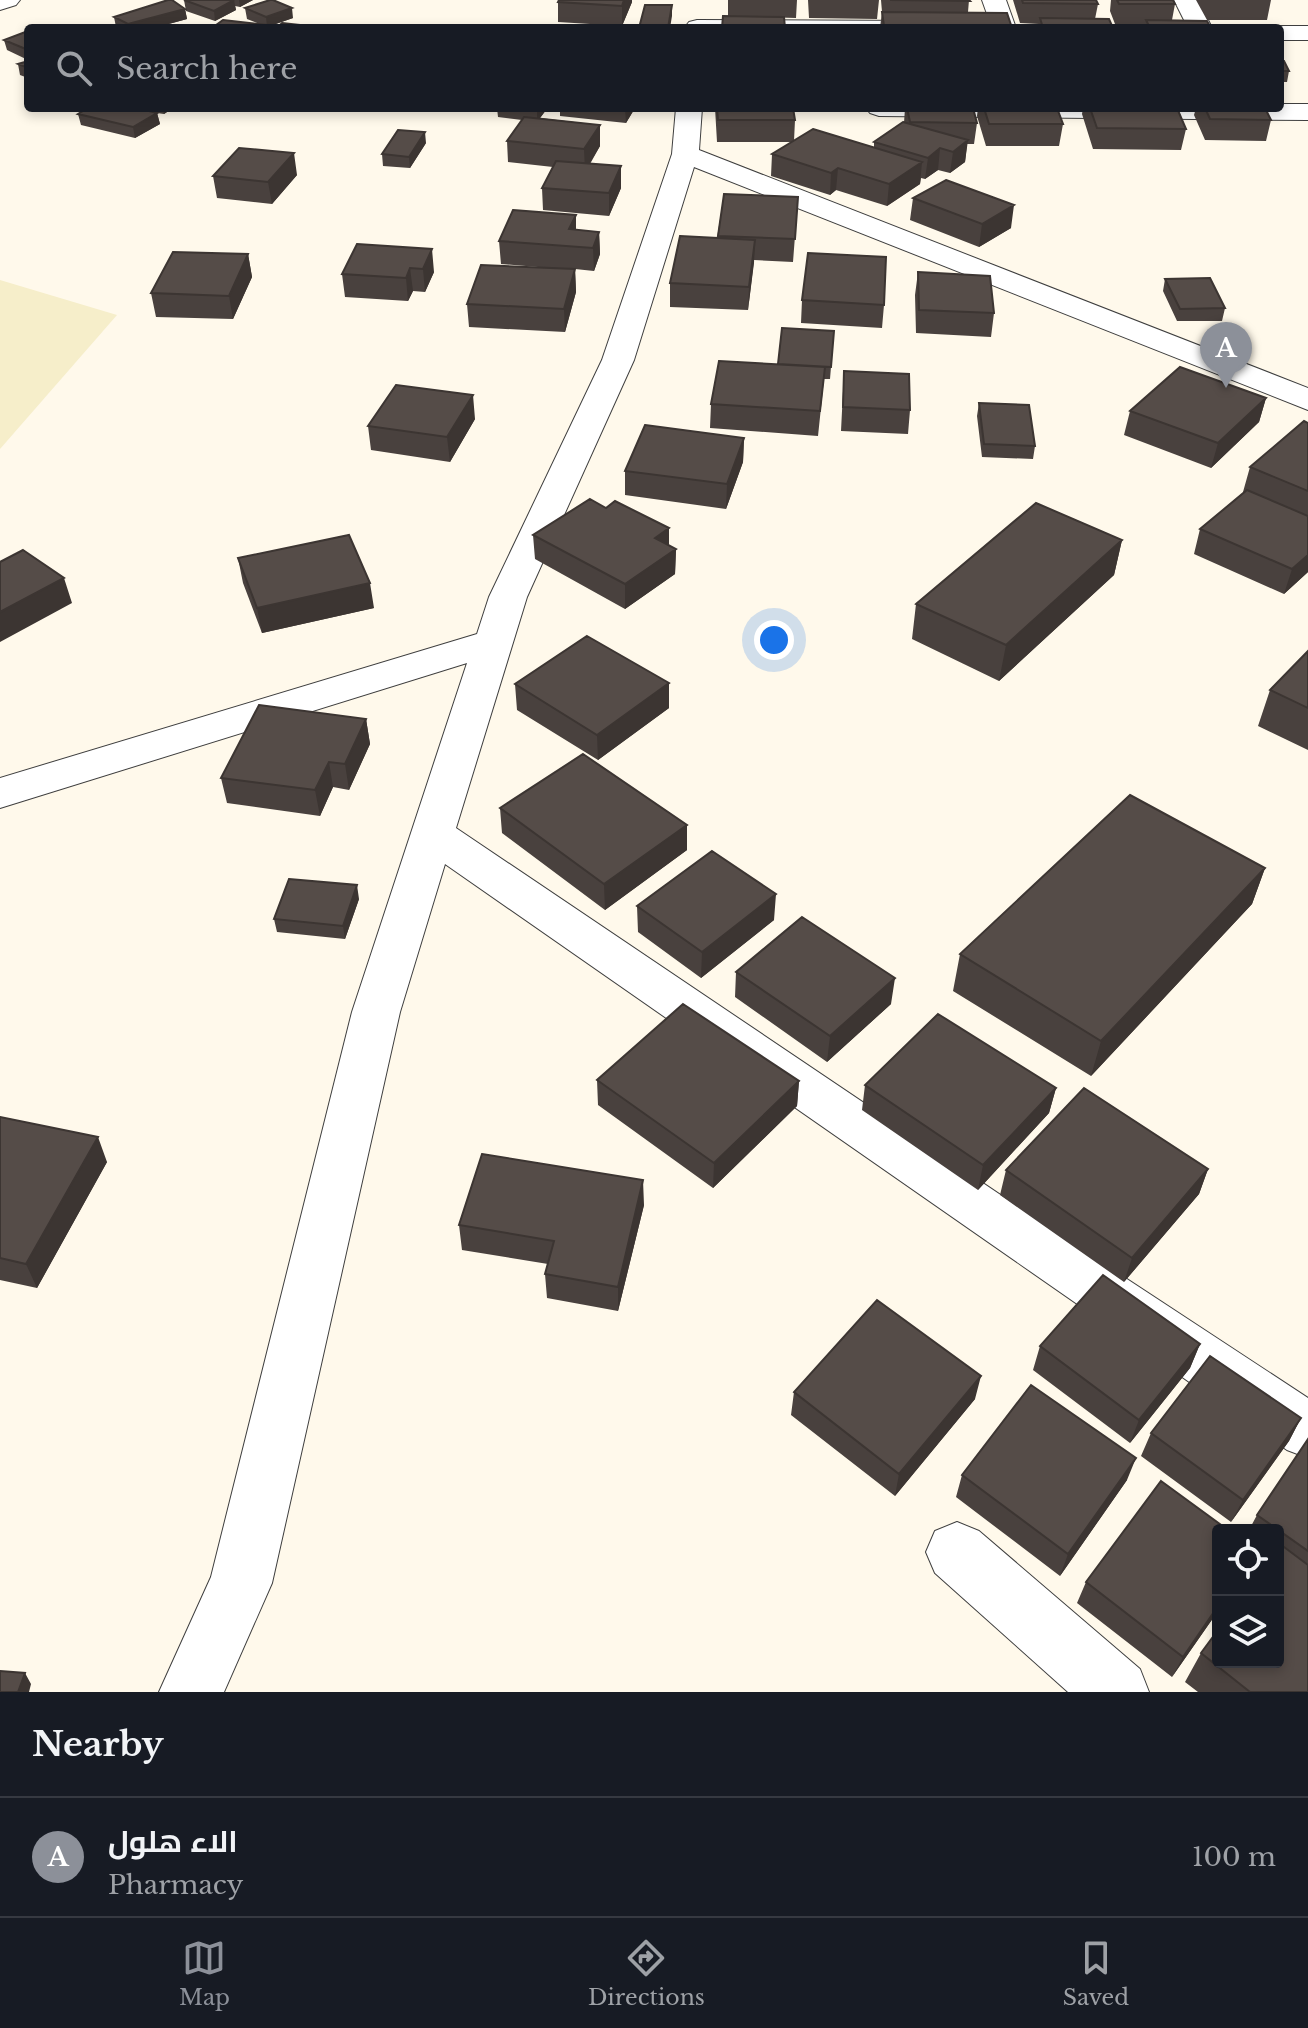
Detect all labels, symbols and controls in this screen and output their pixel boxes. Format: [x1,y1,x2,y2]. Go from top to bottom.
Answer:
search box [24,24,1284,112]
icon: search [52,46,96,90]
text: Search here [116,50,297,87]
pin: A [1200,322,1252,388]
your location [754,620,794,660]
map controls [1212,1524,1284,1668]
button: locate [1212,1524,1284,1596]
button: layers [1212,1596,1284,1668]
text: Nearby [32,1723,164,1765]
text: الاء هلول [108,1823,238,1860]
text: A [47,1841,69,1873]
text: 100 m [1192,1841,1276,1873]
text: Pharmacy [108,1869,243,1901]
tab: Map [179,1936,230,2011]
tab: Directions [588,1936,705,2011]
tab: Saved [1063,1936,1129,2011]

